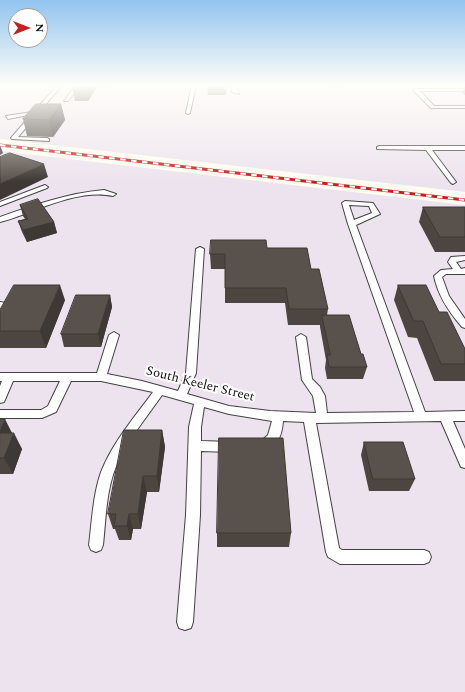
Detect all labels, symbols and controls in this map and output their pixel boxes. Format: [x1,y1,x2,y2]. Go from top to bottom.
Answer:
north arrow [8,8,48,48]
text: N [31,24,48,32]
street label: South Keeler Street [144,364,256,406]

